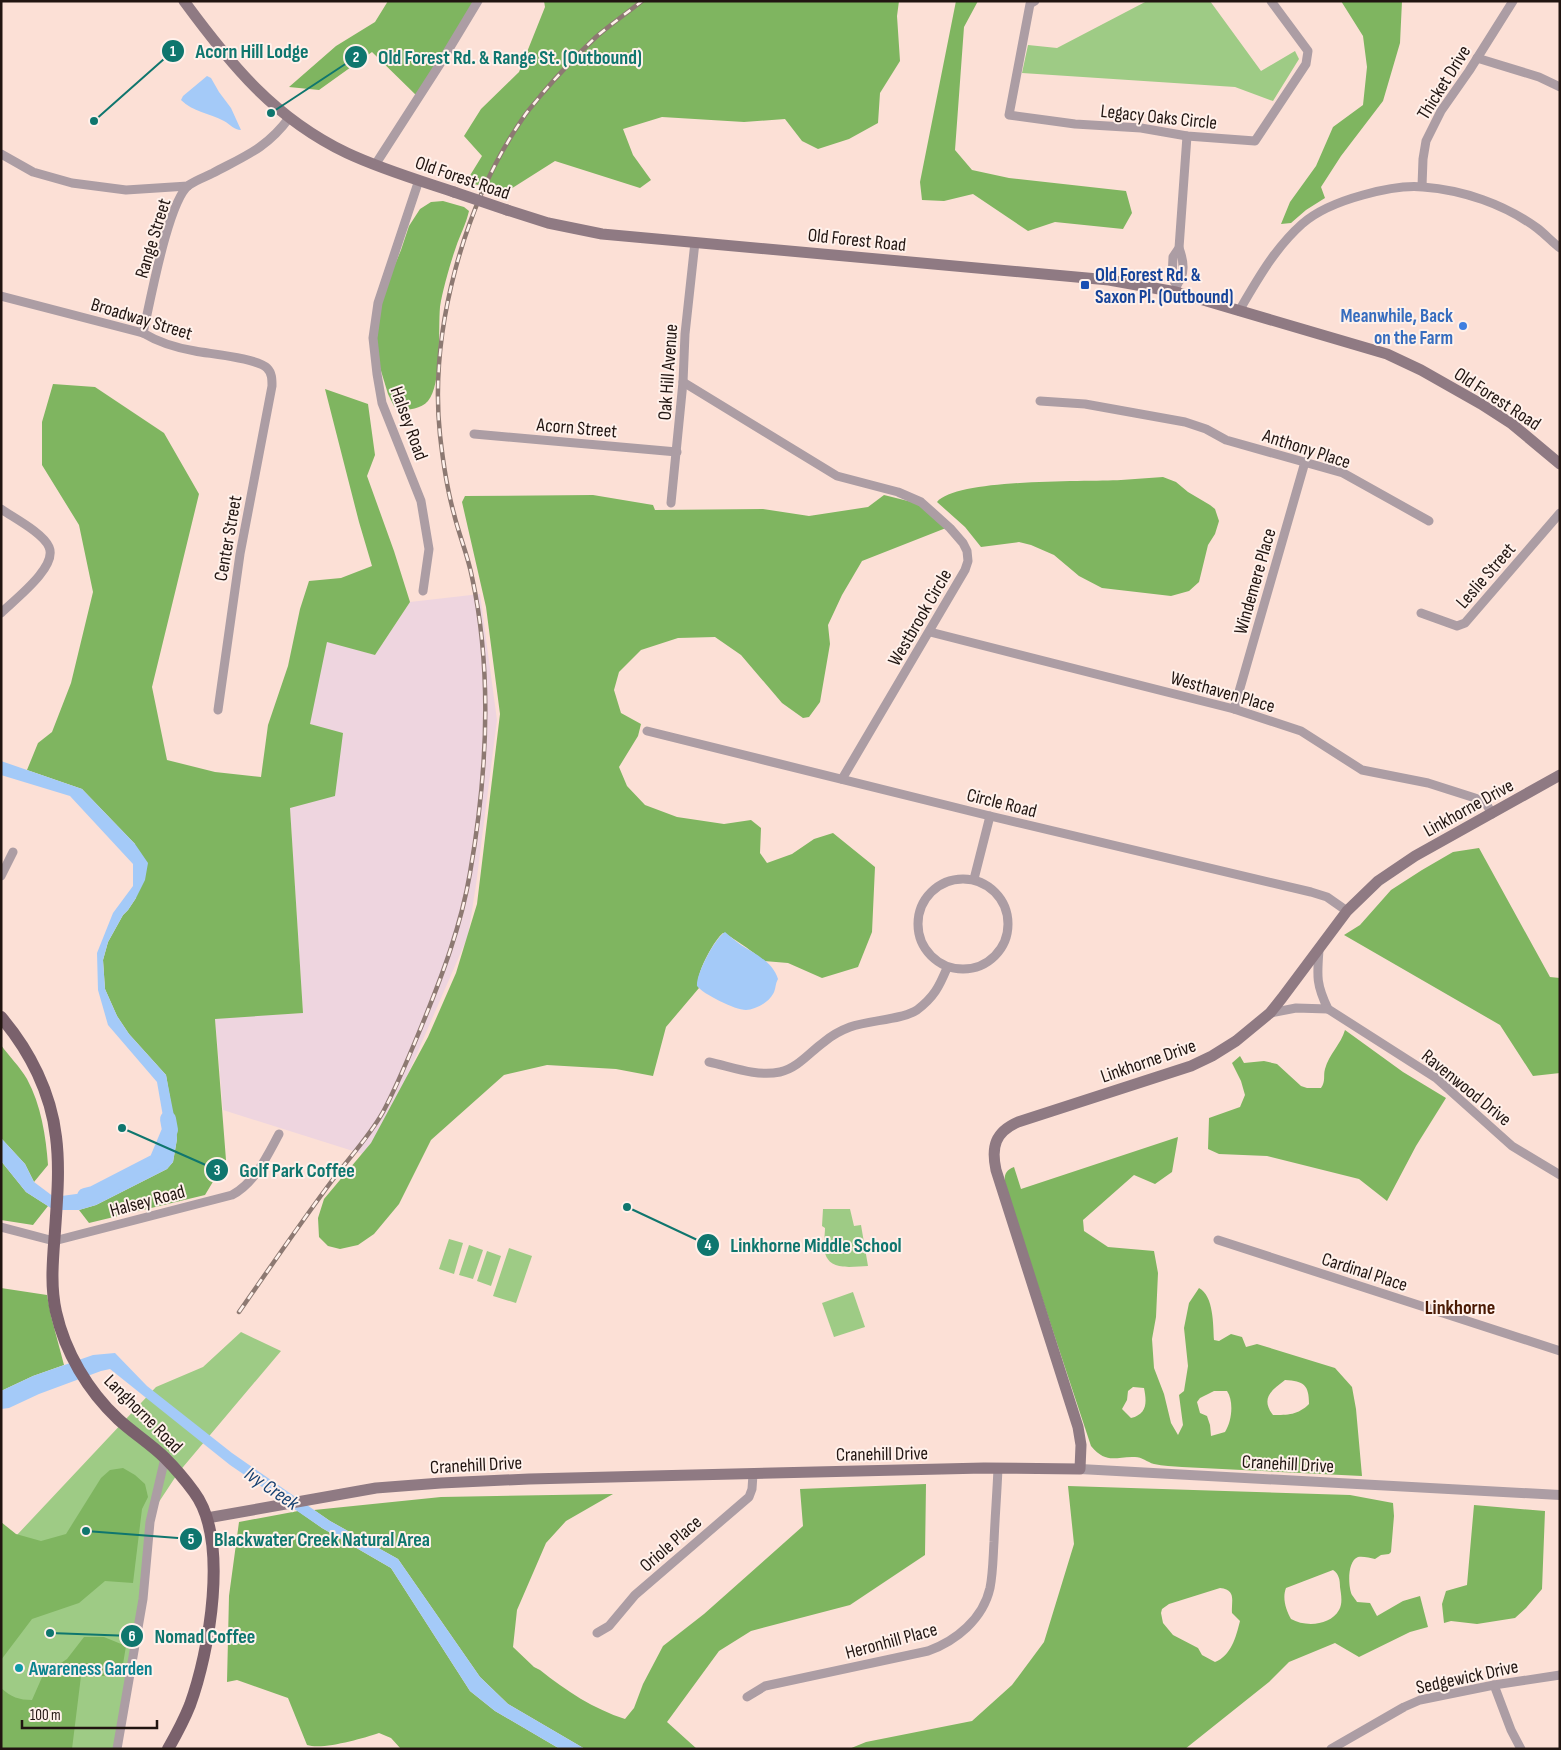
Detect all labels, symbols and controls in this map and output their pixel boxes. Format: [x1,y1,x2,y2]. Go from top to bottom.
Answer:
callout: Acorn Hill Lodge [161,33,319,68]
text: Acorn Hill Lodge [195,40,308,64]
callout: Old Forest Rd. & Range St. (Outbound) [343,40,652,75]
street label: Thicket Drive [1412,41,1476,124]
text: 1 [170,42,176,61]
text: Old Forest Rd. & Range St. (Outbound) [378,46,642,70]
text: 2 [353,48,359,67]
street label: Legacy Oaks Circle [1099,100,1218,135]
street label: Old Forest Road [412,151,513,205]
street label: Range Street [130,196,177,281]
street label: Old Forest Road [807,224,907,257]
place label: Old Forest Rd. & Saxon Pl. (Outbound) [1095,264,1234,309]
marker: Old Forest Rd. & Saxon Pl. (Outbound) [1079,279,1091,291]
street label: Broadway Street [88,293,195,346]
place label: Meanwhile, Back on the Farm [1341,305,1453,350]
marker: Meanwhile, Back on the Farm [1457,320,1469,332]
street label: Oak Hill Avenue [654,323,683,421]
street label: Old Forest Road [1450,363,1545,436]
street label: Halsey Road [385,383,433,464]
street label: Acorn Street [535,413,618,443]
street label: Anthony Place [1259,424,1353,474]
street label: Center Street [210,493,247,583]
street label: Windemere Place [1229,526,1282,637]
street label: Leslie Street [1451,538,1521,614]
street label: Westbrook Circle [883,565,957,670]
street label: Westhaven Place [1168,667,1277,718]
street label: Linkhorne Drive [1420,774,1518,842]
street label: Circle Road [964,784,1039,823]
street label: Linkhorne Drive [1098,1034,1199,1088]
street label: Ravenwood Drive [1416,1045,1516,1131]
callout: Golf Park Coffee [204,1153,365,1188]
text: Golf Park Coffee [239,1159,355,1183]
text: 3 [214,1161,221,1180]
street label: Halsey Road [107,1180,187,1223]
callout: Linkhorne Middle School [696,1227,912,1262]
text: Linkhorne Middle School [730,1234,902,1258]
text: 4 [705,1236,712,1255]
street label: Cardinal Place [1319,1248,1410,1297]
district label: Linkhorne [1425,1296,1495,1320]
street label: Langhorne Road [99,1370,187,1458]
street label: Cranehill Drive [836,1442,928,1467]
street label: Cranehill Drive [1241,1451,1335,1478]
street label: Cranehill Drive [429,1452,523,1479]
water label: Ivy Creek [240,1462,303,1516]
street label: Oriole Place [635,1511,707,1577]
callout: Blackwater Creek Natural Area [179,1521,439,1556]
text: Blackwater Creek Natural Area [214,1528,430,1552]
text: 5 [188,1530,195,1549]
callout: Nomad Coffee [119,1618,265,1653]
street label: Heronhill Place [843,1618,940,1665]
text: Nomad Coffee [155,1625,255,1649]
text: 6 [128,1627,136,1646]
street label: Sedgewick Drive [1414,1655,1521,1700]
place label: Awareness Garden [28,1658,153,1681]
marker: Awareness Garden [13,1662,25,1674]
scale bar [22,1698,158,1730]
text: 100 m [30,1706,61,1725]

